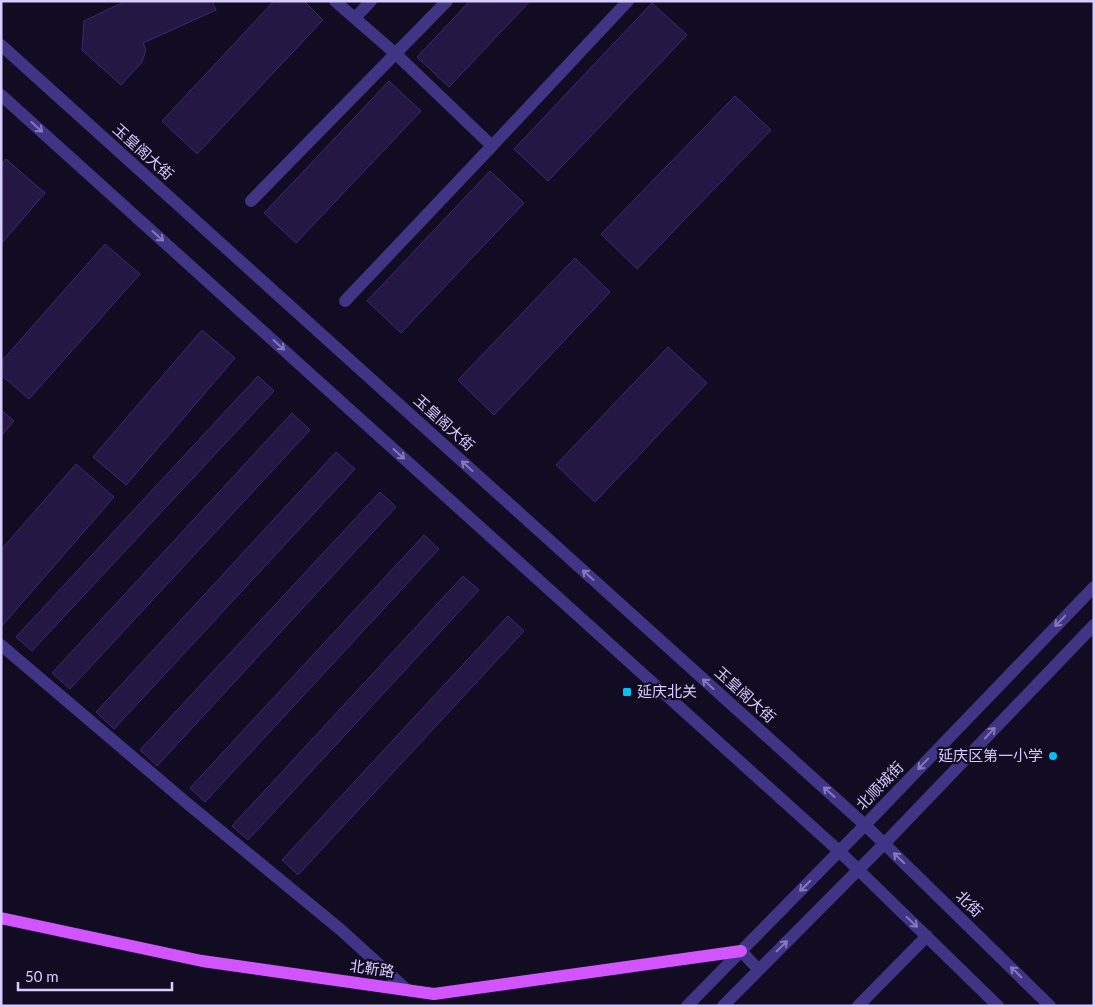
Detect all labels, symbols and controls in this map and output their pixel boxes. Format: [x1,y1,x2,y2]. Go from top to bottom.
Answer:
street label: 玉皇阁大街 [110,119,178,183]
one-way arrow [31,121,44,133]
one-way arrow [152,230,165,242]
one-way arrow [272,339,285,351]
street label: 玉皇阁大街 [411,390,479,454]
one-way arrow [393,448,406,460]
one-way arrow [460,460,473,472]
one-way arrow [581,569,594,581]
one-way arrow [1054,615,1066,628]
street label: 玉皇阁大街 [712,662,780,726]
one-way arrow [702,678,715,689]
place label: 延庆北关 [637,682,697,700]
marker: 延庆北关 [621,686,633,698]
one-way arrow [984,726,996,739]
place label: 延庆区第一小学 [938,746,1043,764]
marker: 延庆区第一小学 [1047,750,1059,762]
street label: 北顺城街 [852,757,907,813]
one-way arrow [917,758,929,770]
one-way arrow [822,787,835,798]
one-way arrow [893,852,905,864]
one-way arrow [799,880,811,892]
street label: 北街 [953,886,987,920]
one-way arrow [905,916,918,928]
one-way arrow [775,940,788,952]
street label: 北靳路 [349,956,396,980]
scale bar [18,960,171,992]
one-way arrow [1010,966,1022,978]
text: 50 m [25,967,59,985]

